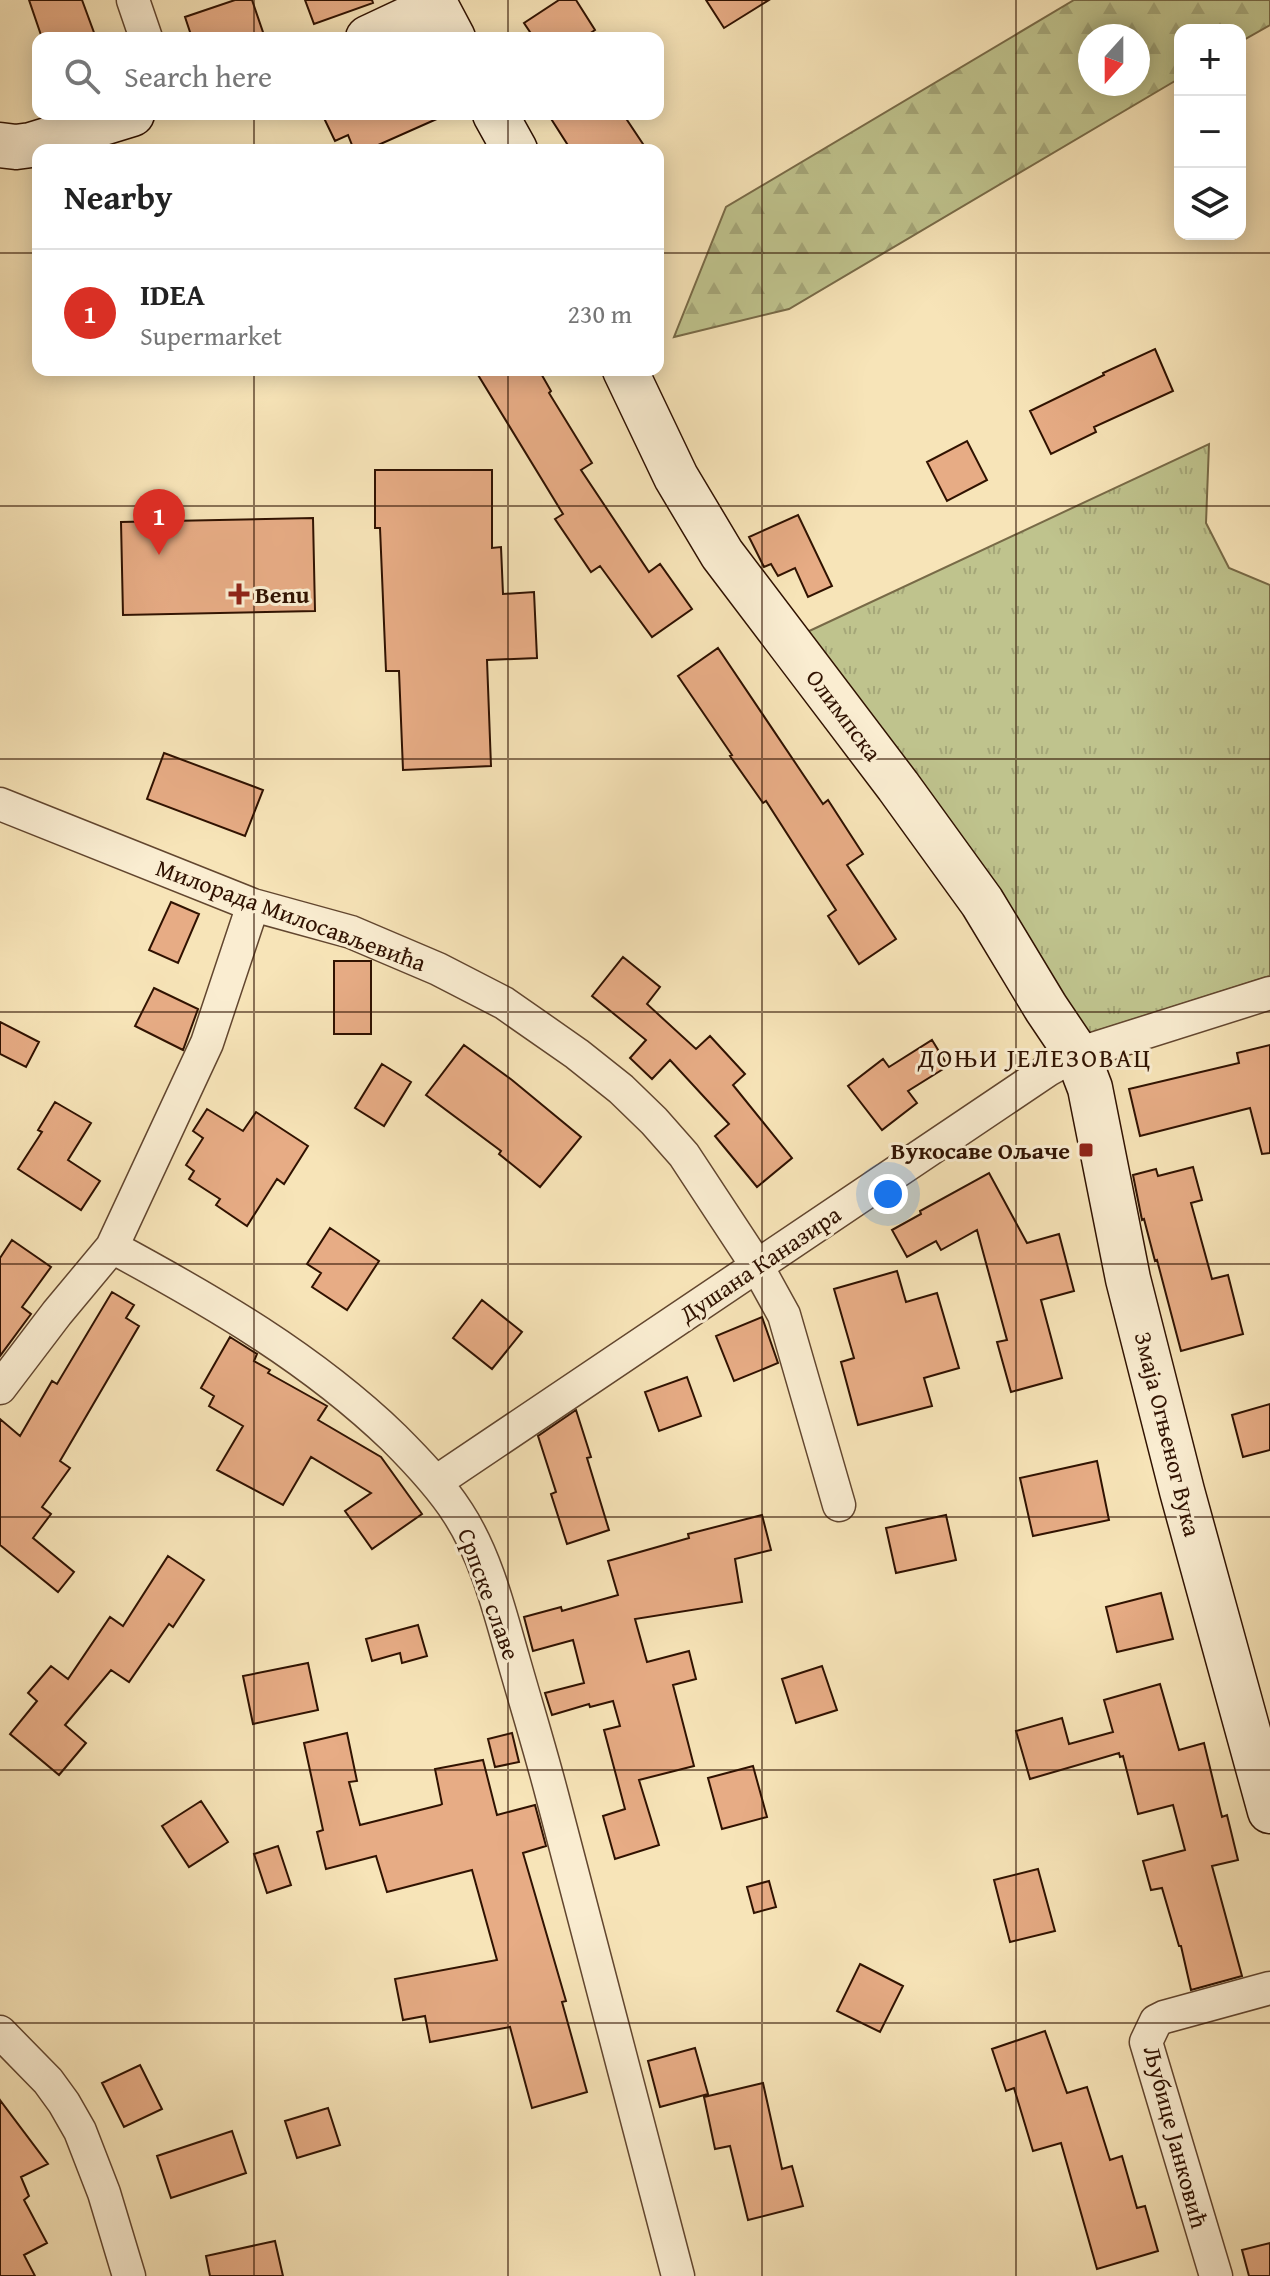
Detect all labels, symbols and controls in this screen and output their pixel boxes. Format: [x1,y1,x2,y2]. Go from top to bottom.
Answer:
north arrow [1078,24,1150,96]
map controls [1174,24,1246,240]
button: + [1174,24,1246,96]
search box [32,32,664,120]
icon: search [60,54,104,98]
text: Search here [124,54,272,98]
button: − [1174,96,1246,168]
button: layers [1174,168,1246,240]
text: Nearby [64,172,173,221]
text: IDEA [140,272,205,316]
text: 1 [83,294,97,333]
text: 230 m [567,294,632,333]
text: Supermarket [140,316,282,355]
pin: 1 [133,489,185,555]
place label: Benu [255,577,310,612]
marker: Benu [230,585,248,603]
street label: Олимпска [798,662,891,769]
street label: Милорада Милосављевића [151,850,431,980]
district label: ДОЊИ ЈЕЛЕЗОВАЦ [917,1038,1152,1077]
place label: Вукосаве Ољаче [891,1133,1070,1168]
marker: Вукосаве Ољаче [1077,1141,1095,1159]
your location [868,1174,908,1214]
street label: Душана Каназира [671,1197,848,1332]
street label: Змаја Огњеног Вука [1126,1328,1210,1540]
street label: Српске славе [449,1523,529,1665]
street label: Љубице Јанковић [1135,2042,1217,2232]

